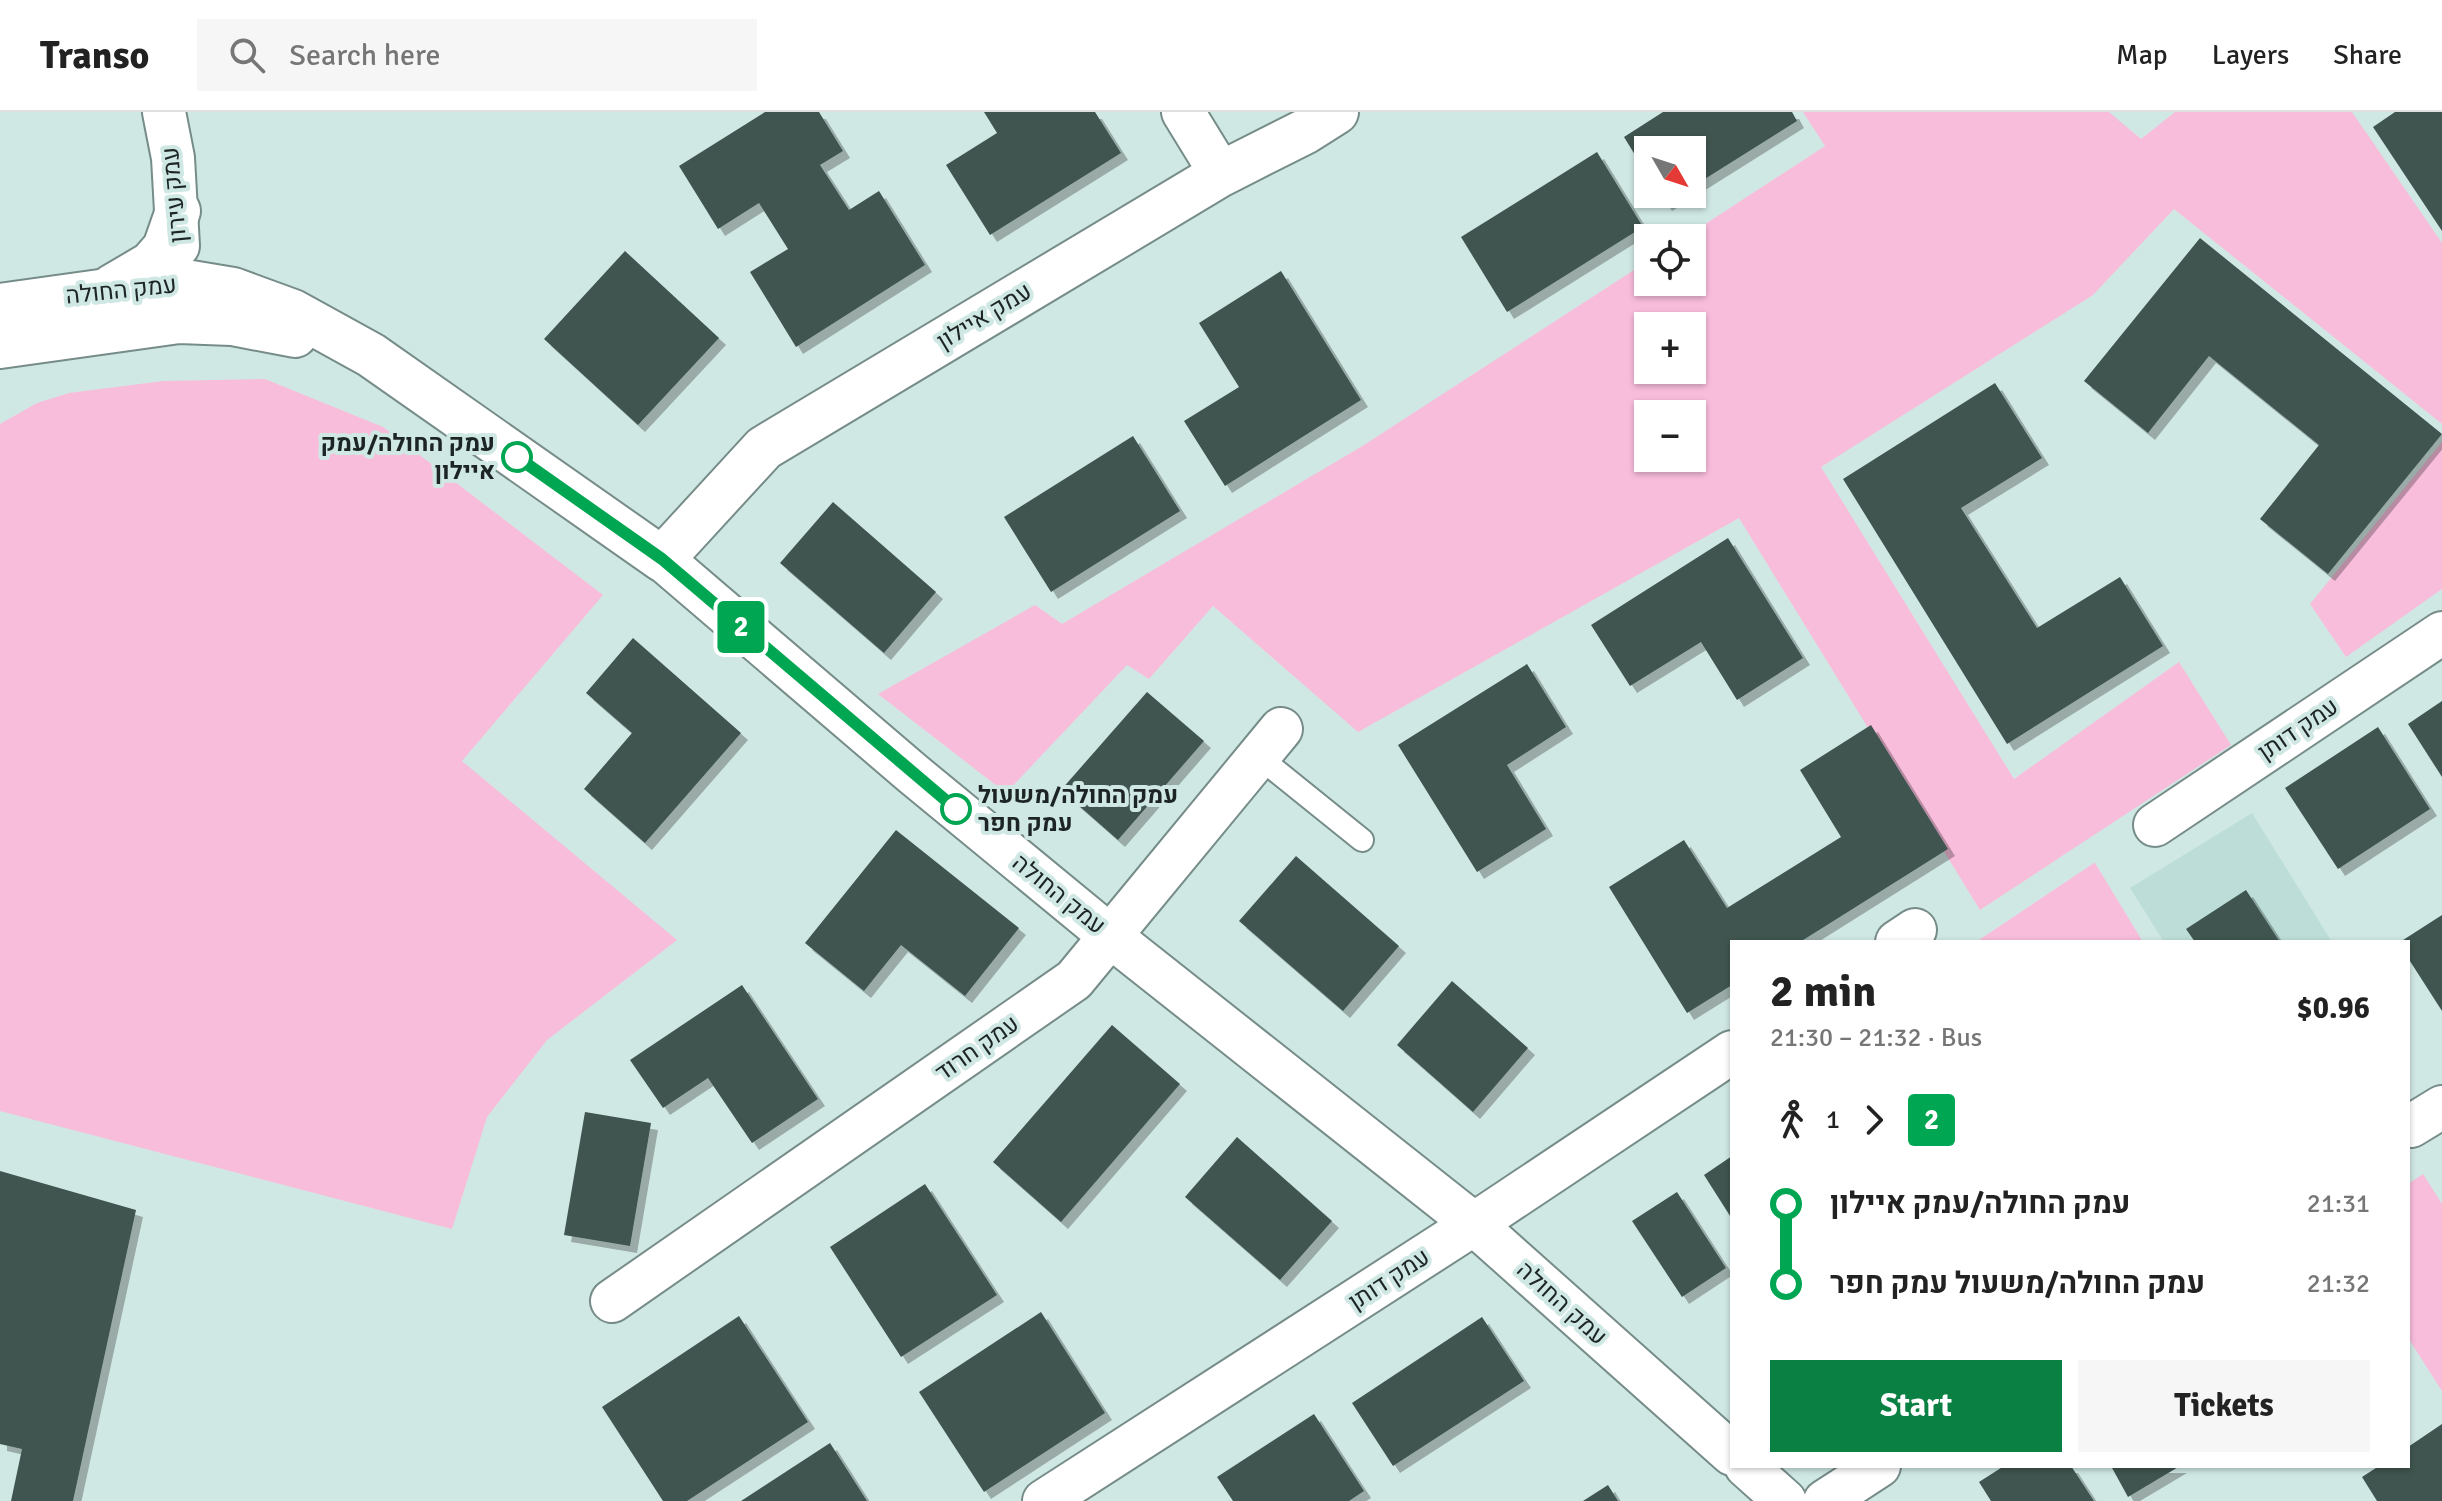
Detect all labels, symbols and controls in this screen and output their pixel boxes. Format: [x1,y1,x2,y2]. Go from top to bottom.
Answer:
search box [197,19,757,91]
text: Transo [40,32,149,79]
icon: search [225,33,269,77]
text: Search here [289,37,441,74]
text: Map [2116,38,2168,72]
text: Layers [2212,38,2289,72]
text: Share [2333,38,2402,72]
north arrow [1634,136,1706,208]
map controls [1634,136,1706,472]
street label: עמק עירון [155,146,193,244]
button: locate [1634,224,1706,296]
street label: עמק החולה [64,269,178,311]
street label: עמק איילון [931,276,1037,356]
button: + [1634,312,1706,384]
button: − [1634,400,1706,472]
place label: עמק החולה/עמק איילון [320,428,495,486]
marker: עמק החולה/עמק איילון [502,442,532,472]
line badge: 2 [715,601,767,653]
text: 2 [733,610,749,644]
street label: עמק דותן [2252,691,2344,767]
place label: עמק החולה/משעול עמק חפר [978,780,1178,838]
marker: עמק החולה/משעול עמק חפר [941,794,971,824]
street label: עמק החולה [1006,847,1112,941]
text: 2 min [1770,965,1876,1019]
text: $0.96 [2297,990,2370,1027]
street label: עמק חרוד [929,1008,1025,1088]
text: 21:30 – 21:32 · Bus [1770,1022,1982,1054]
icon: walk [1770,1098,1814,1142]
icon: forward [1852,1098,1896,1142]
text: 2 [1924,1103,1939,1137]
text: 1 [1826,1104,1840,1136]
text: עמק החולה/עמק איילון [1830,1185,2130,1222]
text: 21:31 [2307,1188,2370,1220]
street label: עמק דותן [1343,1242,1435,1316]
street label: עמק החולה [1511,1255,1613,1351]
text: עמק החולה/משעול עמק חפר [1830,1265,2205,1302]
text: 21:32 [2307,1268,2370,1300]
button: Start [1770,1360,2062,1452]
button: Tickets [2078,1360,2370,1452]

